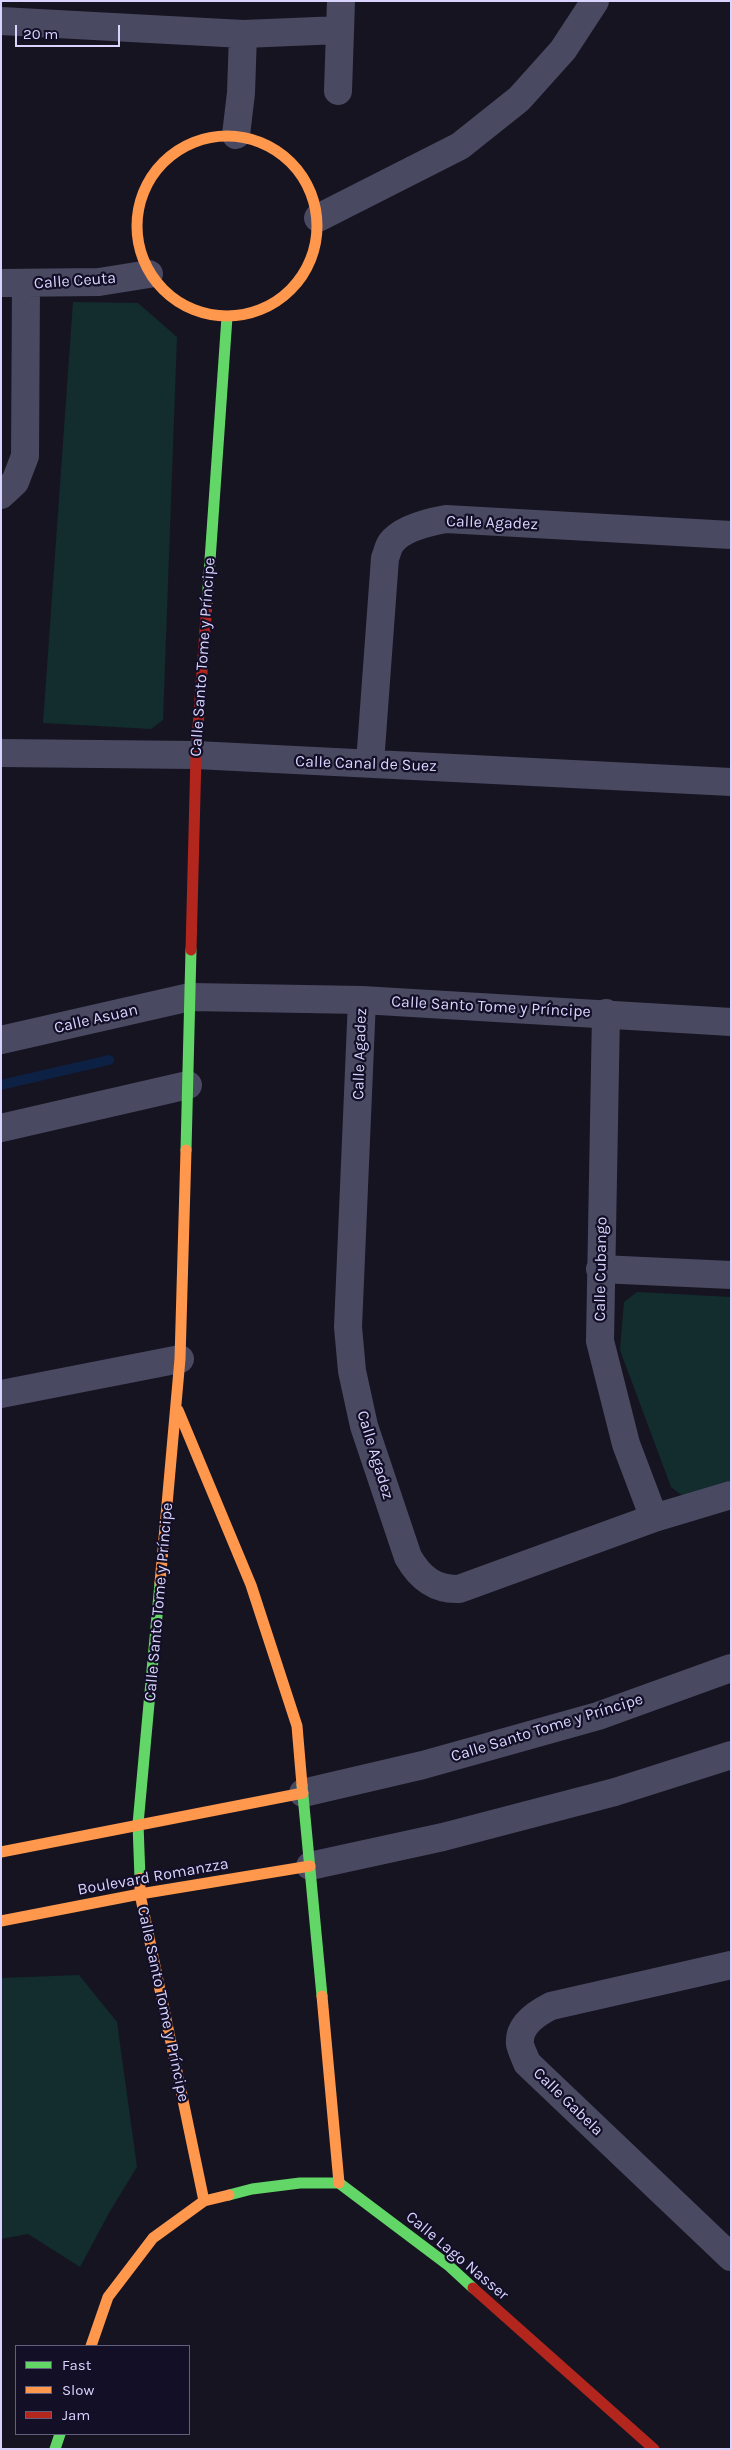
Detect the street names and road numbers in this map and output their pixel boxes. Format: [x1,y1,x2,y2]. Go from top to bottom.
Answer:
street label: Calle Ceuta [33,269,117,293]
street label: Calle Agadez [446,512,538,534]
street label: Calle Santo Tome y Príncipe [186,557,220,757]
street label: Calle Canal de Suez [295,752,437,776]
street label: Calle Santo Tome y Príncipe [391,992,591,1022]
street label: Calle Asuan [52,1000,140,1038]
street label: Calle Agadez [349,1008,371,1100]
street label: Calle Cubango [590,1216,612,1322]
street label: Calle Agadez [352,1408,398,1502]
street label: Calle Santo Tome y Príncipe [141,1502,177,1702]
street label: Calle Santo Tome y Príncipe [449,1690,645,1766]
street label: Boulevard Romanzza [76,1854,230,1900]
street label: Calle Santo Tome y Príncipe [133,1904,193,2104]
street label: Calle Gabela [529,2064,607,2140]
street label: Calle Lago Nasser [402,2207,512,2305]

